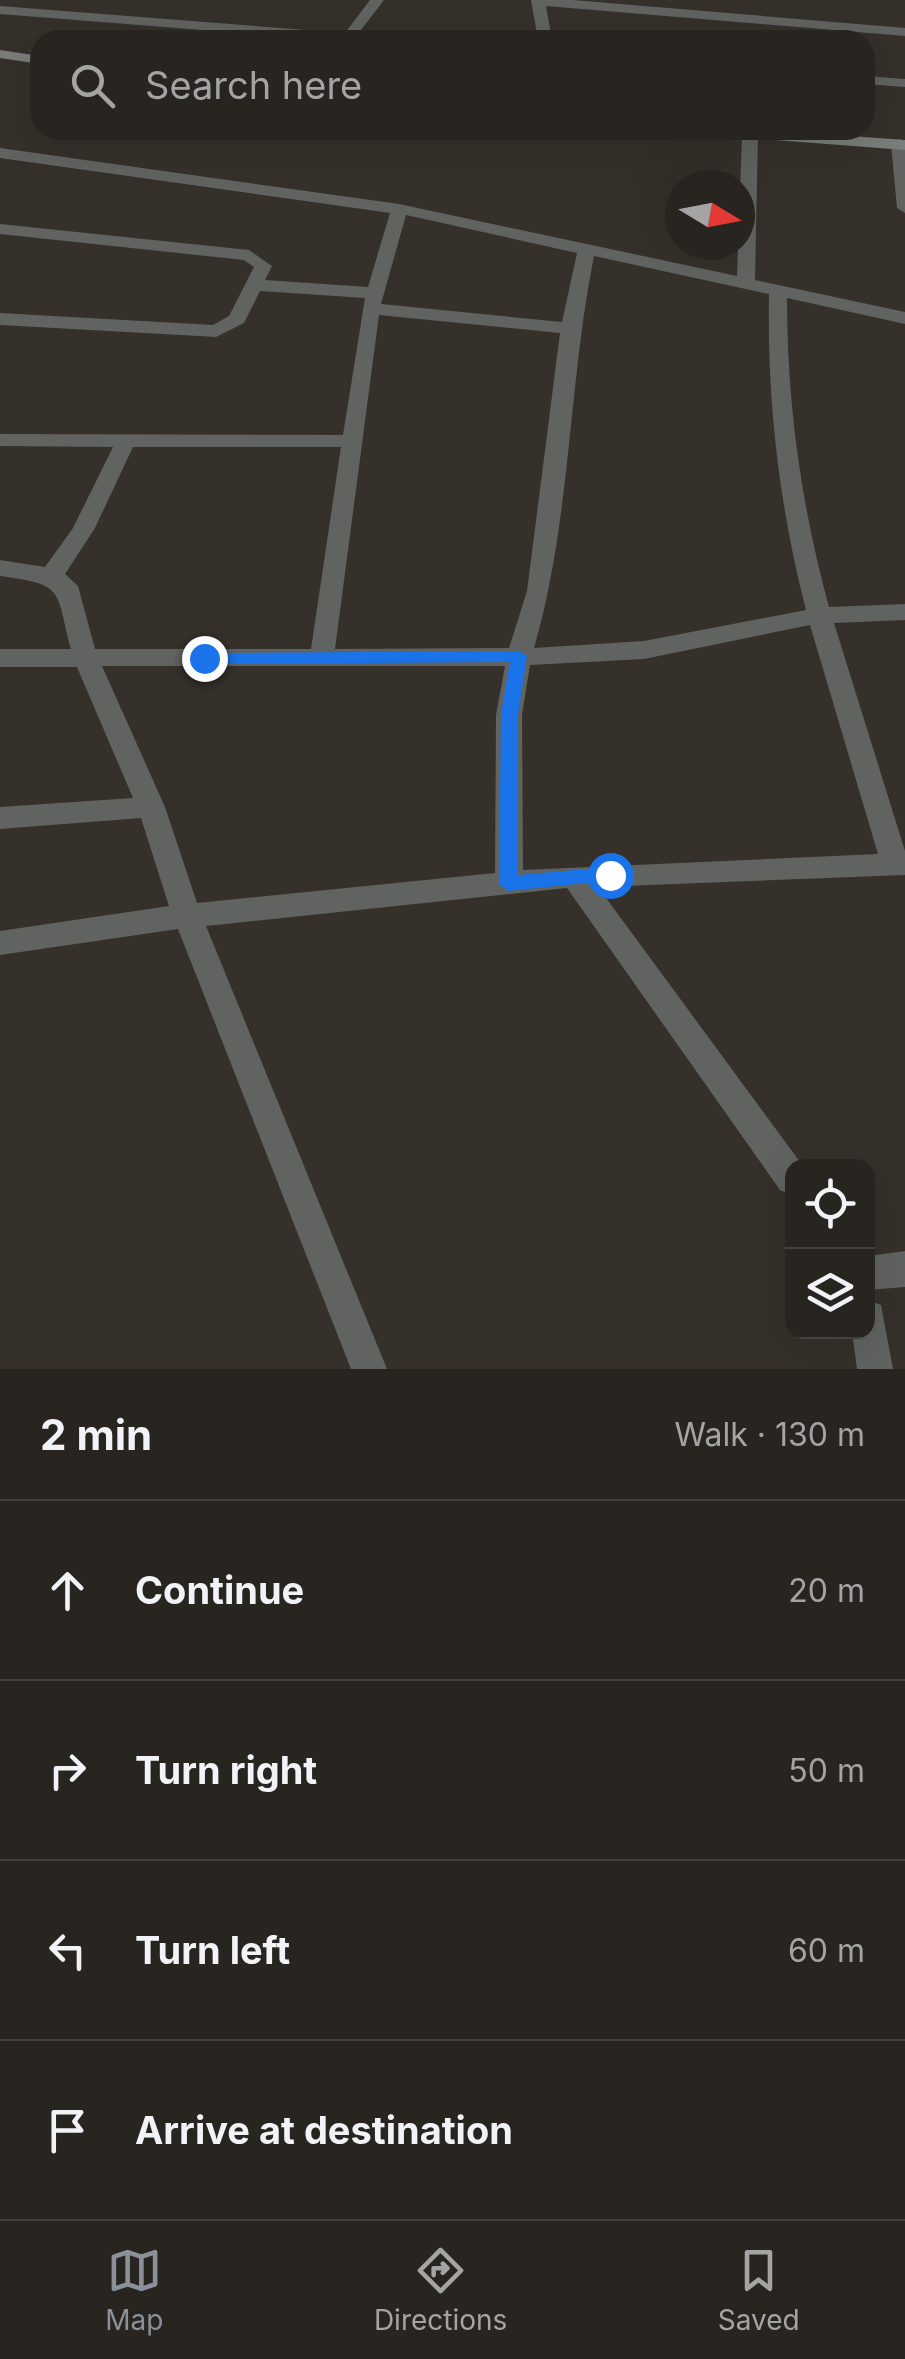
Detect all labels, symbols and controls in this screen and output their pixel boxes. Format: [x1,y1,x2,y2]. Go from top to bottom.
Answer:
search box [30,30,875,140]
icon: search [65,58,120,113]
text: Search here [145,62,362,108]
north arrow [665,170,755,260]
route end [182,636,228,682]
route start [588,853,634,899]
map controls [785,1159,875,1339]
button: locate [785,1159,875,1249]
button: layers [785,1249,875,1339]
text: 2 min [40,1409,152,1460]
text: Walk · 130 m [675,1415,865,1454]
icon: ahead [40,1563,95,1618]
text: Continue [135,1567,304,1613]
text: 20 m [788,1571,865,1610]
icon: right [40,1743,95,1798]
text: Turn right [135,1747,317,1793]
text: 50 m [788,1751,865,1790]
icon: left [40,1923,95,1978]
text: Turn left [135,1927,290,1973]
text: 60 m [788,1931,865,1970]
icon: arrive [40,2103,95,2158]
text: Arrive at destination [135,2107,513,2153]
tab: Map [105,2243,163,2337]
tab: Directions [374,2243,507,2337]
tab: Saved [718,2243,800,2337]

